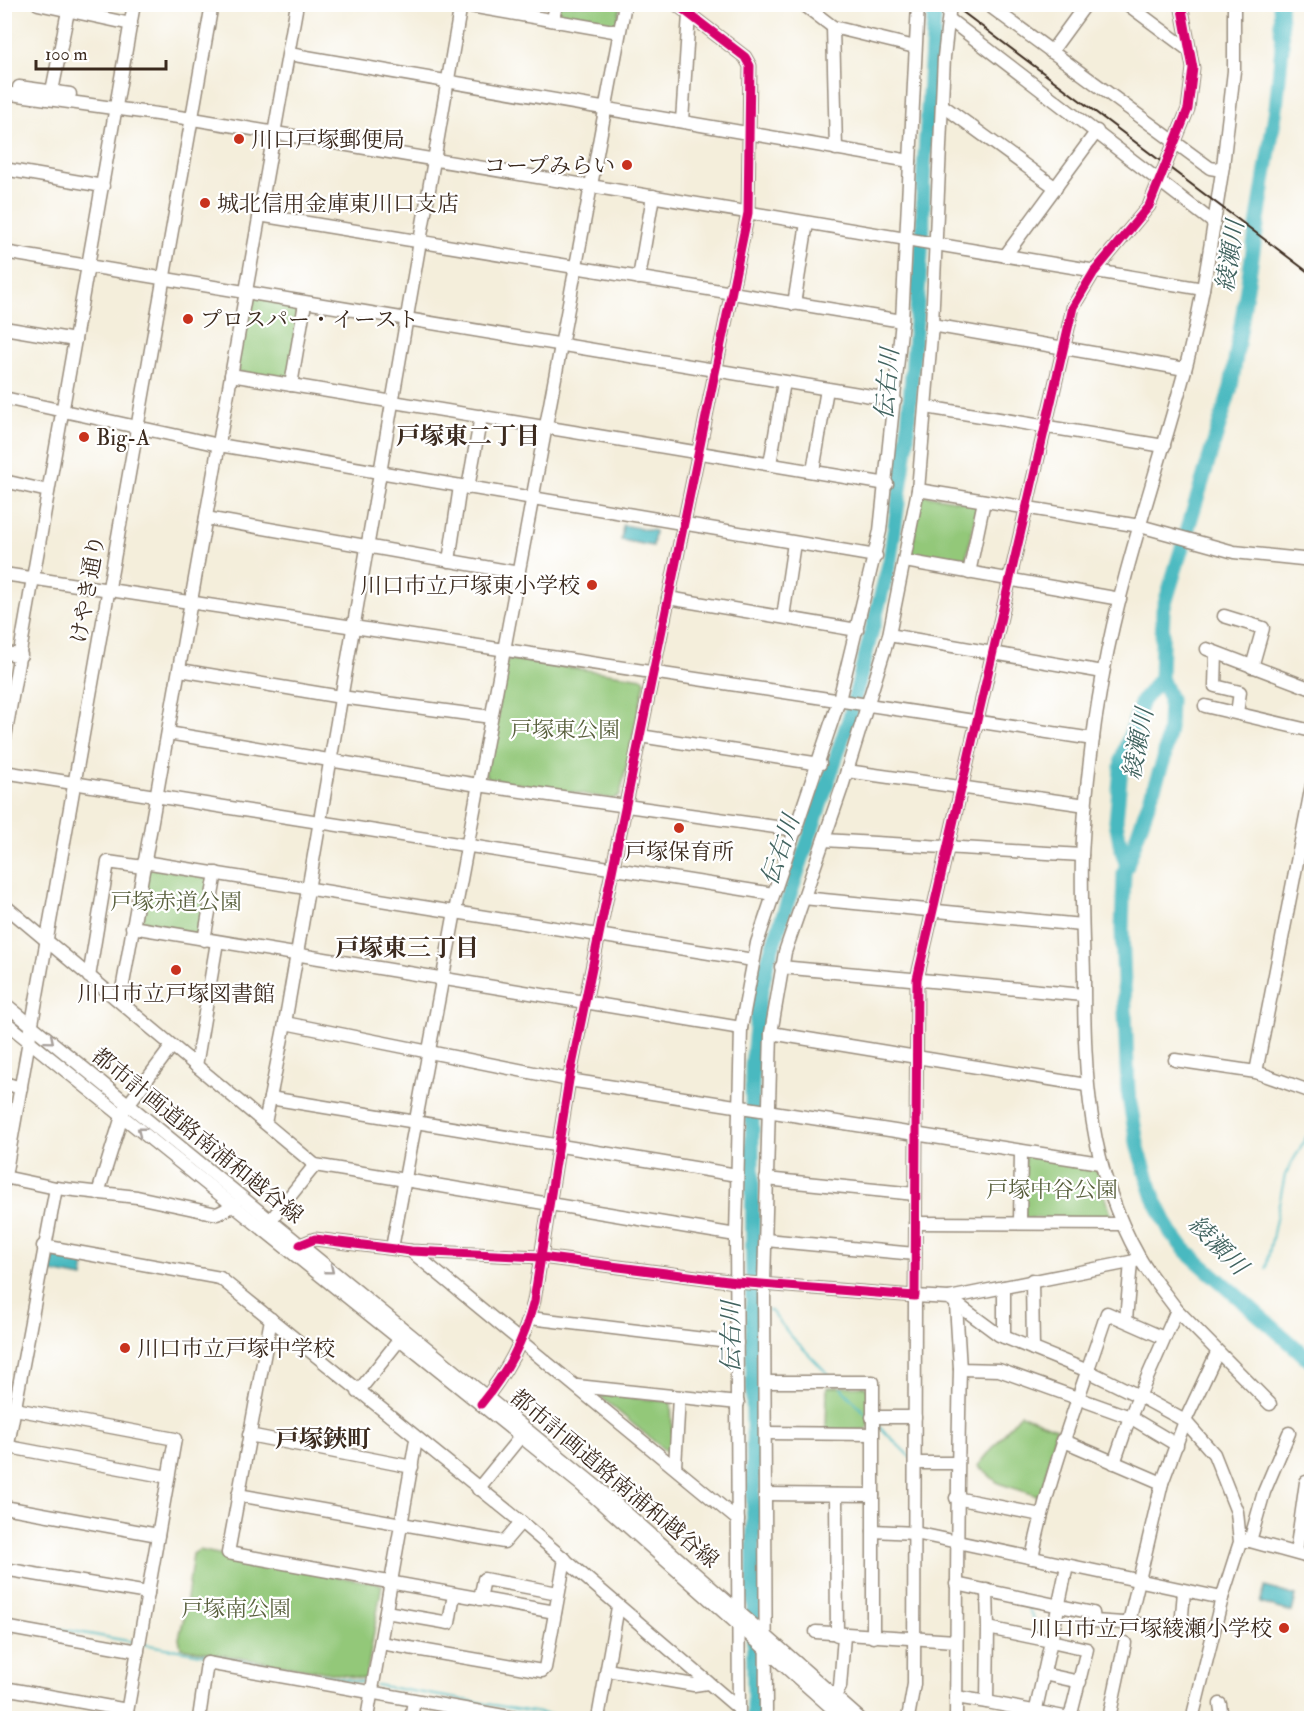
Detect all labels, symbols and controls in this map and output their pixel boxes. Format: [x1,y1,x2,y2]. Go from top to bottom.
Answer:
scale bar [36,33,166,71]
text: 100 m [45,43,88,66]
place label: 川口戸塚郵便局 [251,126,405,154]
marker: 川口戸塚郵便局 [232,132,246,146]
place label: コープみらい [484,152,615,180]
marker: コープみらい [620,158,634,172]
place label: 城北信用金庫東川口支店 [217,190,459,218]
marker: 城北信用金庫東川口支店 [198,196,212,210]
water label: 綾瀬川 [1210,215,1252,294]
place label: プロスパー・イースト [200,306,419,334]
marker: プロスパー・イースト [181,312,195,326]
water label: 伝右川 [869,344,906,421]
district label: 戸塚東二丁目 [396,421,540,452]
place label: Big-A [96,424,150,452]
marker: Big-A [77,430,91,444]
street label: けやき通り [65,533,111,646]
place label: 川口市立戸塚東小学校 [360,572,580,600]
marker: 川口市立戸塚東小学校 [585,578,599,592]
water label: 綾瀬川 [1116,703,1161,782]
park label: 戸塚東公園 [510,716,620,744]
water label: 伝右川 [754,808,808,889]
marker: 戸塚保育所 [672,821,686,835]
place label: 戸塚保育所 [624,838,734,866]
park label: 戸塚赤道公園 [110,888,242,916]
district label: 戸塚東三丁目 [335,933,479,964]
marker: 川口市立戸塚図書館 [169,963,183,977]
place label: 川口市立戸塚図書館 [77,980,275,1008]
one-way arrow [43,1033,54,1044]
street label: 都市計画道路南浦和越谷線 [86,1042,309,1230]
one-way arrow [136,1127,147,1138]
park label: 戸塚中谷公園 [986,1176,1118,1204]
water label: 綾瀬川 [1181,1209,1256,1284]
one-way arrow [324,1263,335,1274]
water label: 伝右川 [716,1298,747,1373]
place label: 川口市立戸塚中学校 [137,1335,335,1363]
marker: 川口市立戸塚中学校 [118,1341,132,1355]
street label: 都市計画道路南浦和越谷線 [504,1383,724,1574]
district label: 戸塚鋏町 [275,1424,371,1455]
park label: 戸塚南公園 [181,1595,291,1623]
place label: 川口市立戸塚綾瀬小学校 [1030,1615,1272,1643]
marker: 川口市立戸塚綾瀬小学校 [1277,1621,1291,1635]

